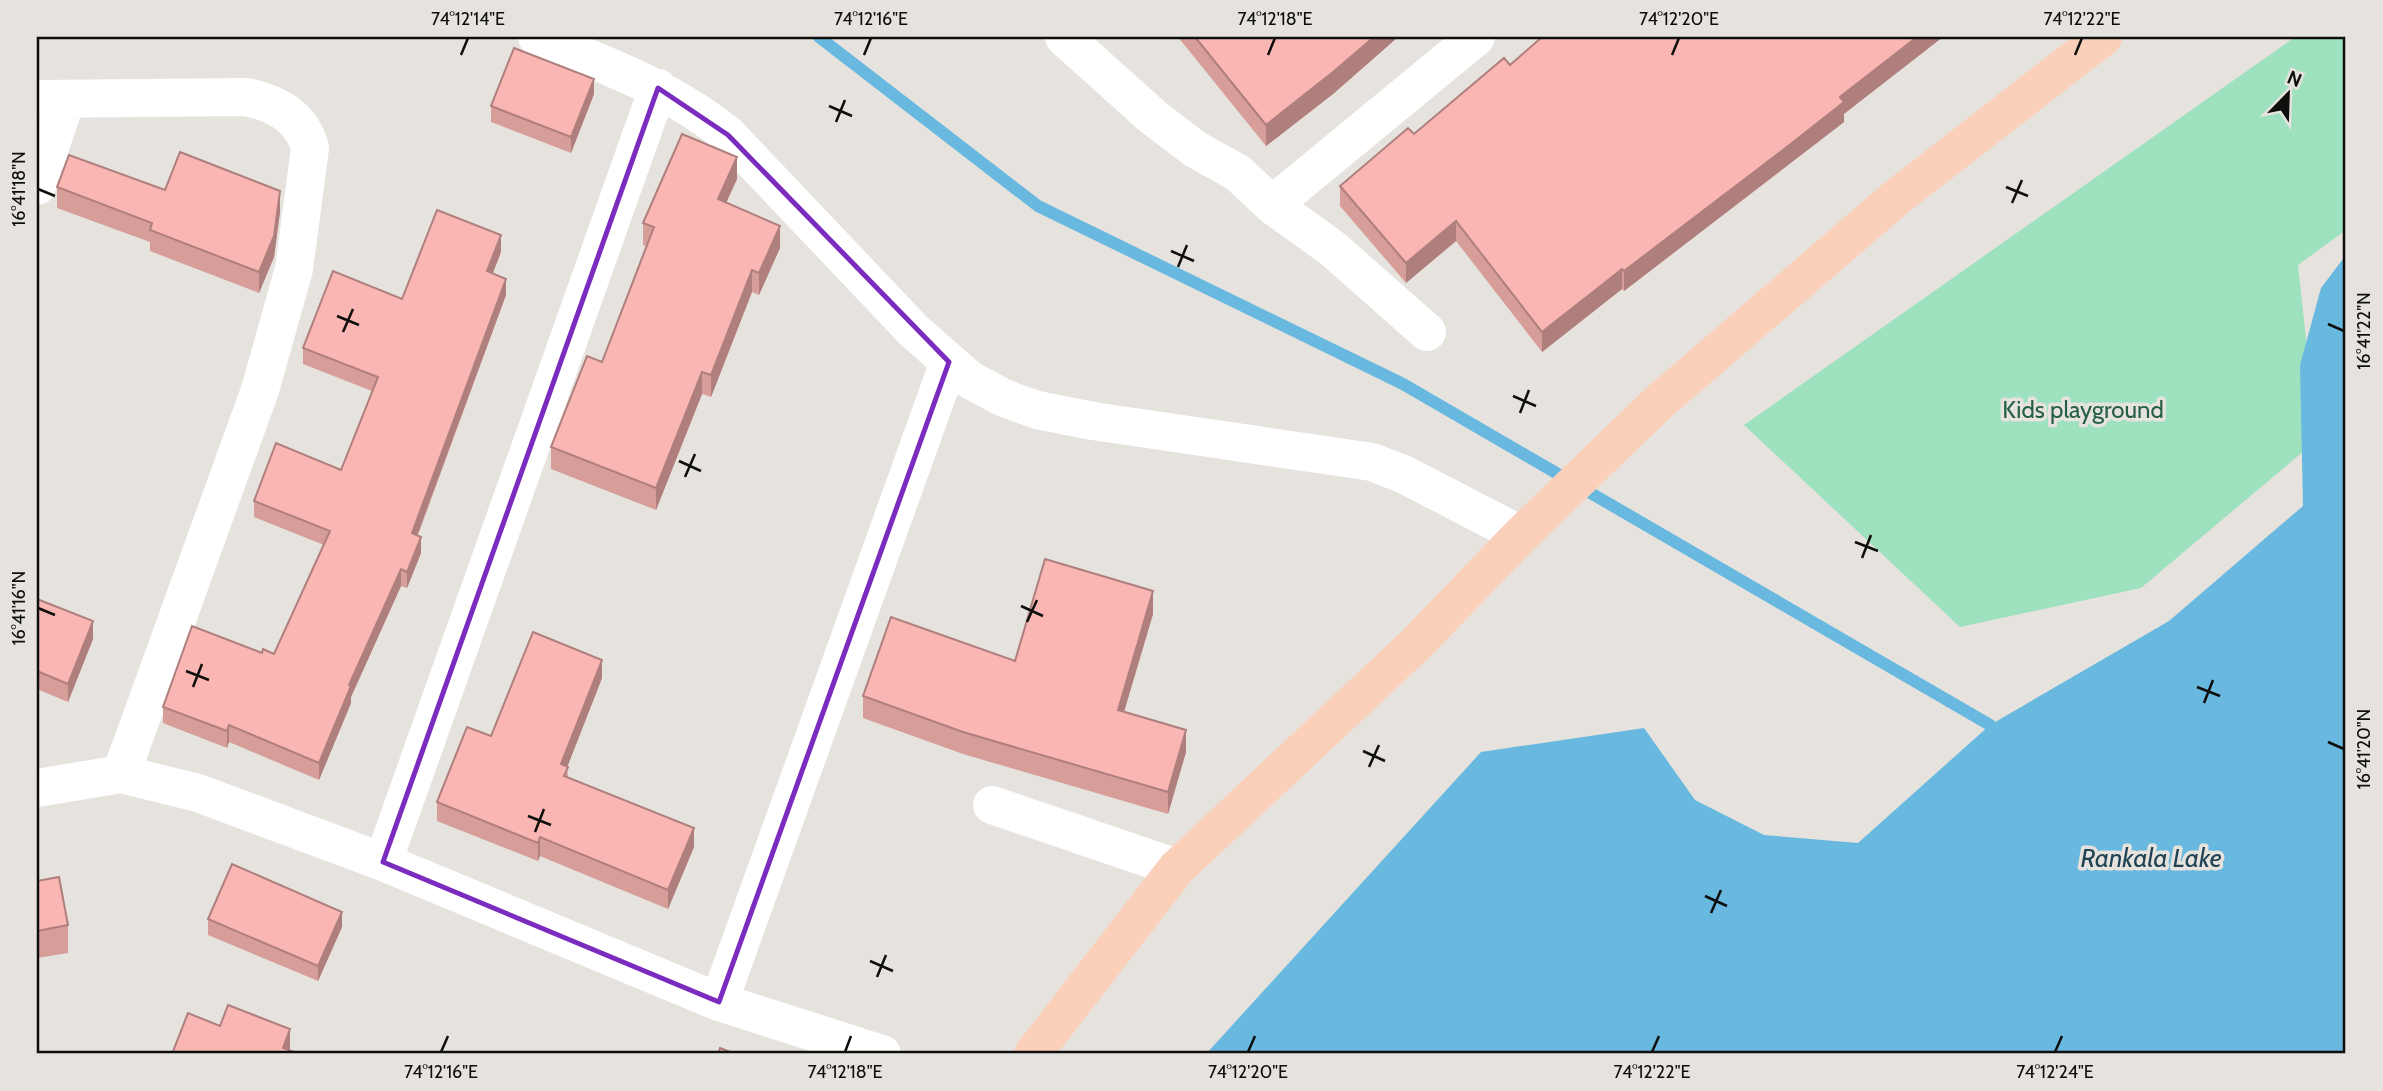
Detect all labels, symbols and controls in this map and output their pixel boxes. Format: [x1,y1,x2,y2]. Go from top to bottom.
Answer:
text: 74°12'14"E [431,8,505,30]
text: 74°12'16"E [834,8,908,30]
text: 74°12'18"E [1238,8,1312,30]
text: 74°12'20"E [1639,8,1719,30]
text: 74°12'22"E [2044,8,2120,30]
north arrow [2254,60,2324,130]
text: N [2284,66,2305,92]
text: 16°41'18"N [8,151,30,227]
text: 16°41'22"N [2353,292,2375,370]
park label: Kids playground [2002,395,2164,424]
text: 16°41'16"N [8,571,30,645]
text: 16°41'20"N [2353,709,2375,789]
water label: Rankala Lake [2080,842,2222,874]
text: 74°12'16"E [404,1061,478,1083]
text: 74°12'18"E [808,1061,882,1083]
text: 74°12'20"E [1208,1061,1288,1083]
text: 74°12'22"E [1614,1061,1690,1083]
text: 74°12'24"E [2016,1061,2094,1083]

